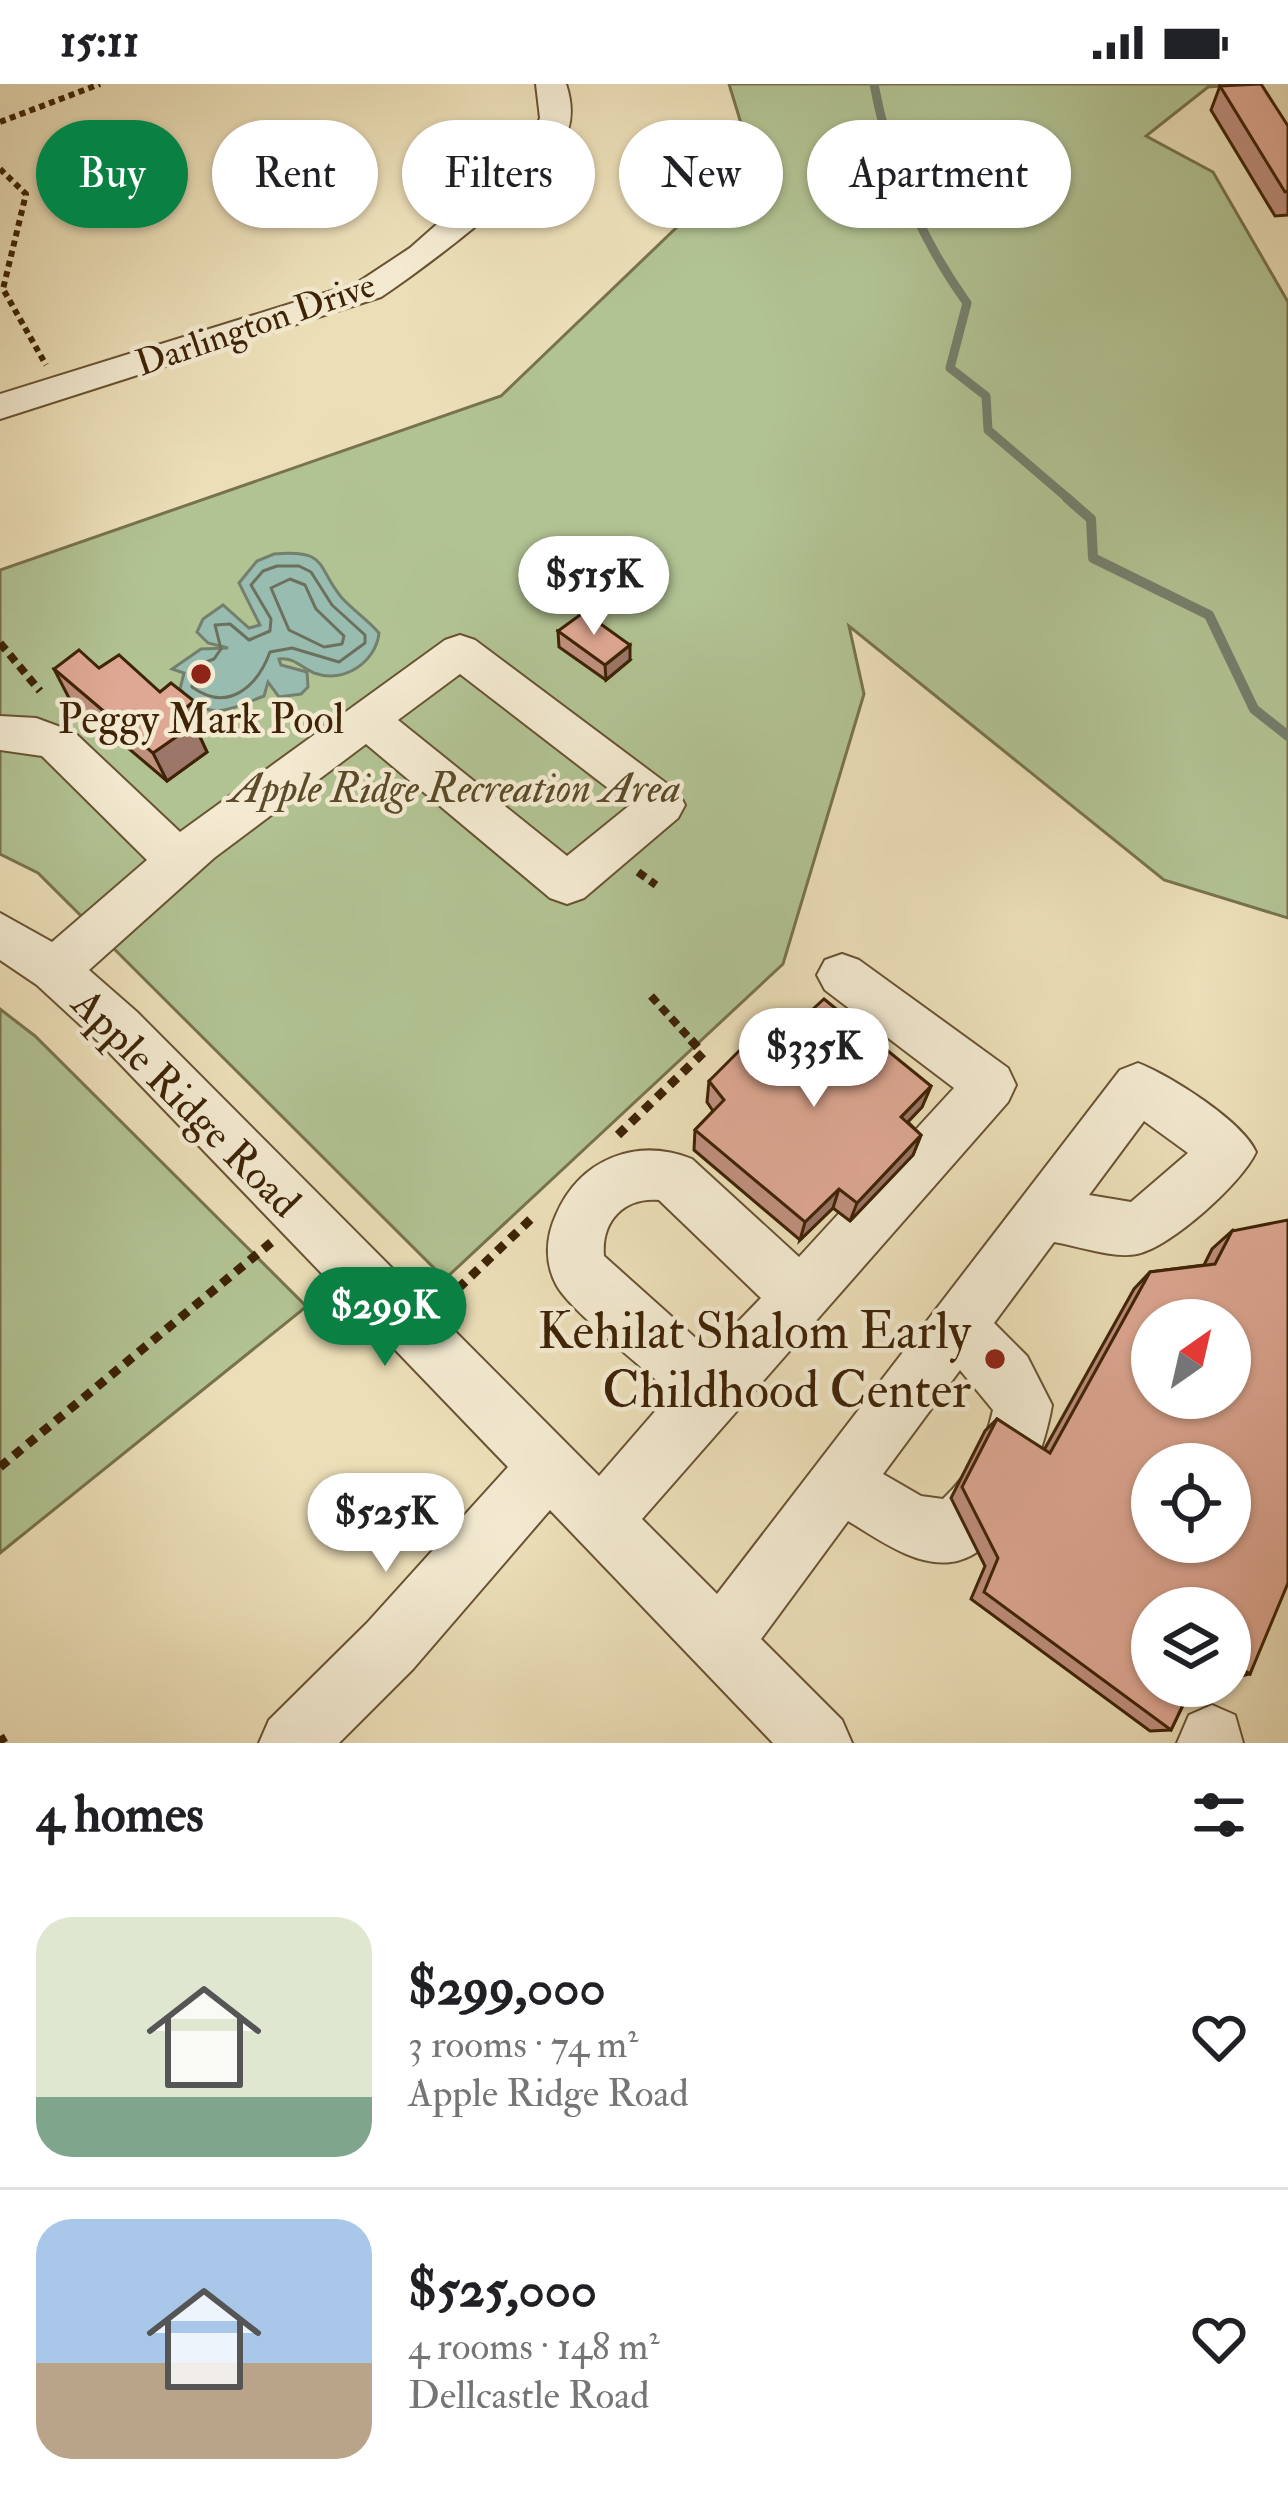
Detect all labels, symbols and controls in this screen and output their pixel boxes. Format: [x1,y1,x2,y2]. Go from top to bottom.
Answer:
text: 15:11 [60,14,139,70]
chip: Buy [36,120,188,228]
chip: Rent [212,120,378,228]
chip: Filters [402,120,595,228]
chip: New [619,120,783,228]
chip: Apartment [807,120,1071,228]
street label: Darlington Drive [130,262,381,386]
pin: $515K [510,536,678,638]
text: $515K [545,550,643,599]
marker: Peggy Mark Pool [188,661,214,687]
place label: Peggy Mark Pool [58,694,345,746]
park label: Apple Ridge Recreation Area [225,763,681,815]
street label: Apple Ridge Road [60,977,311,1229]
pin: $335K [730,1008,898,1110]
text: $335K [766,1022,862,1071]
pin: $299K [301,1267,469,1369]
text: $299K [330,1281,440,1330]
north arrow [1131,1299,1251,1419]
map controls [1131,1299,1251,1707]
place label: Kehilat Shalom Early Childhood Center [538,1300,973,1423]
marker: Kehilat Shalom Early Childhood Center [982,1346,1008,1372]
button: locate [1131,1443,1251,1563]
pin: $525K [302,1473,470,1575]
text: $525K [334,1487,438,1536]
button: layers [1131,1587,1251,1707]
icon: filters [1186,1782,1252,1848]
text: 4 homes [36,1783,204,1847]
text: $299,000 [408,1956,606,2020]
icon: home [132,1965,276,2109]
icon: heart [1186,2004,1252,2070]
text: 3 rooms · 74 m² [408,2020,638,2069]
text: Apple Ridge Road [408,2069,689,2118]
text: $525,000 [408,2258,597,2322]
icon: home [132,2267,276,2411]
icon: heart [1186,2306,1252,2372]
text: 4 rooms · 148 m² [408,2322,660,2371]
text: Dellcastle Road [408,2371,650,2420]

